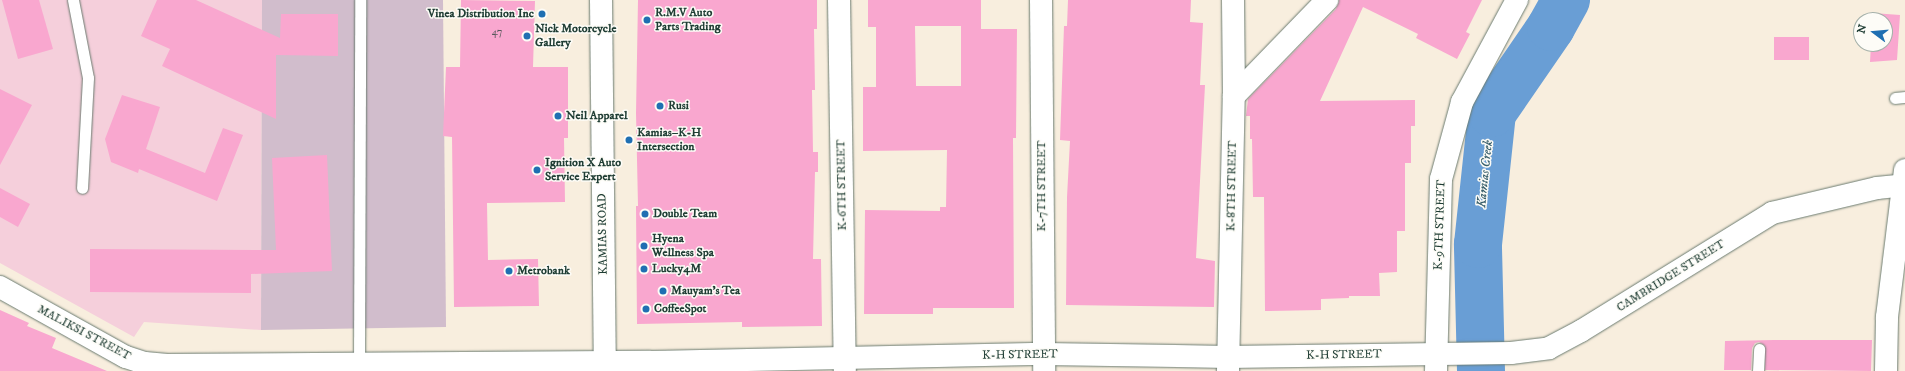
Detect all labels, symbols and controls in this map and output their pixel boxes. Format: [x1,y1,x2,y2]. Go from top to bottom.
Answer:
place label: R.M.V Auto Parts Trading [655,6,721,34]
place label: Vinea Distribution Inc [428,7,534,21]
marker: Vinea Distribution Inc [537,9,547,19]
north arrow [1853,12,1893,52]
marker: R.M.V Auto Parts Trading [642,15,652,25]
place label: Nick Motorcycle Gallery [535,22,617,50]
text: N [1854,23,1870,35]
house number: 47 [492,27,502,39]
marker: Nick Motorcycle Gallery [522,31,532,41]
place label: Rusi [668,99,689,113]
marker: Rusi [655,101,665,111]
place label: Neil Apparel [566,109,628,123]
marker: Neil Apparel [553,111,563,121]
place label: Kamias–K-H Intersection [637,126,701,154]
marker: Kamias–K-H Intersection [624,135,634,145]
water label: Kamias Creek [1474,139,1496,209]
street label: K-6TH STREET [834,140,850,230]
street label: K-7TH STREET [1035,141,1049,231]
street label: K-8TH STREET [1224,141,1240,231]
place label: Ignition X Auto Service Expert [545,156,621,184]
marker: Ignition X Auto Service Expert [532,165,542,175]
street label: K-9TH STREET [1431,180,1449,270]
street label: KAMIAS ROAD [595,193,611,275]
place label: Double Team [653,207,717,221]
marker: Double Team [640,209,650,219]
place label: Hyena Wellness Spa [652,232,714,260]
street label: CAMBRIDGE STREET [1614,237,1728,315]
marker: Hyena Wellness Spa [639,241,649,251]
place label: Lucky4M [652,262,701,276]
place label: Metrobank [517,264,570,278]
marker: Lucky4M [639,264,649,274]
marker: Metrobank [504,266,514,276]
place label: Mauyam's Tea [671,284,740,298]
marker: Mauyam's Tea [658,286,668,296]
street label: MALIKSI STREET [35,302,133,364]
place label: CoffeeSpot [654,302,706,316]
marker: CoffeeSpot [641,304,651,314]
street label: K-H STREET [982,347,1058,363]
street label: K-H STREET [1306,347,1382,363]

